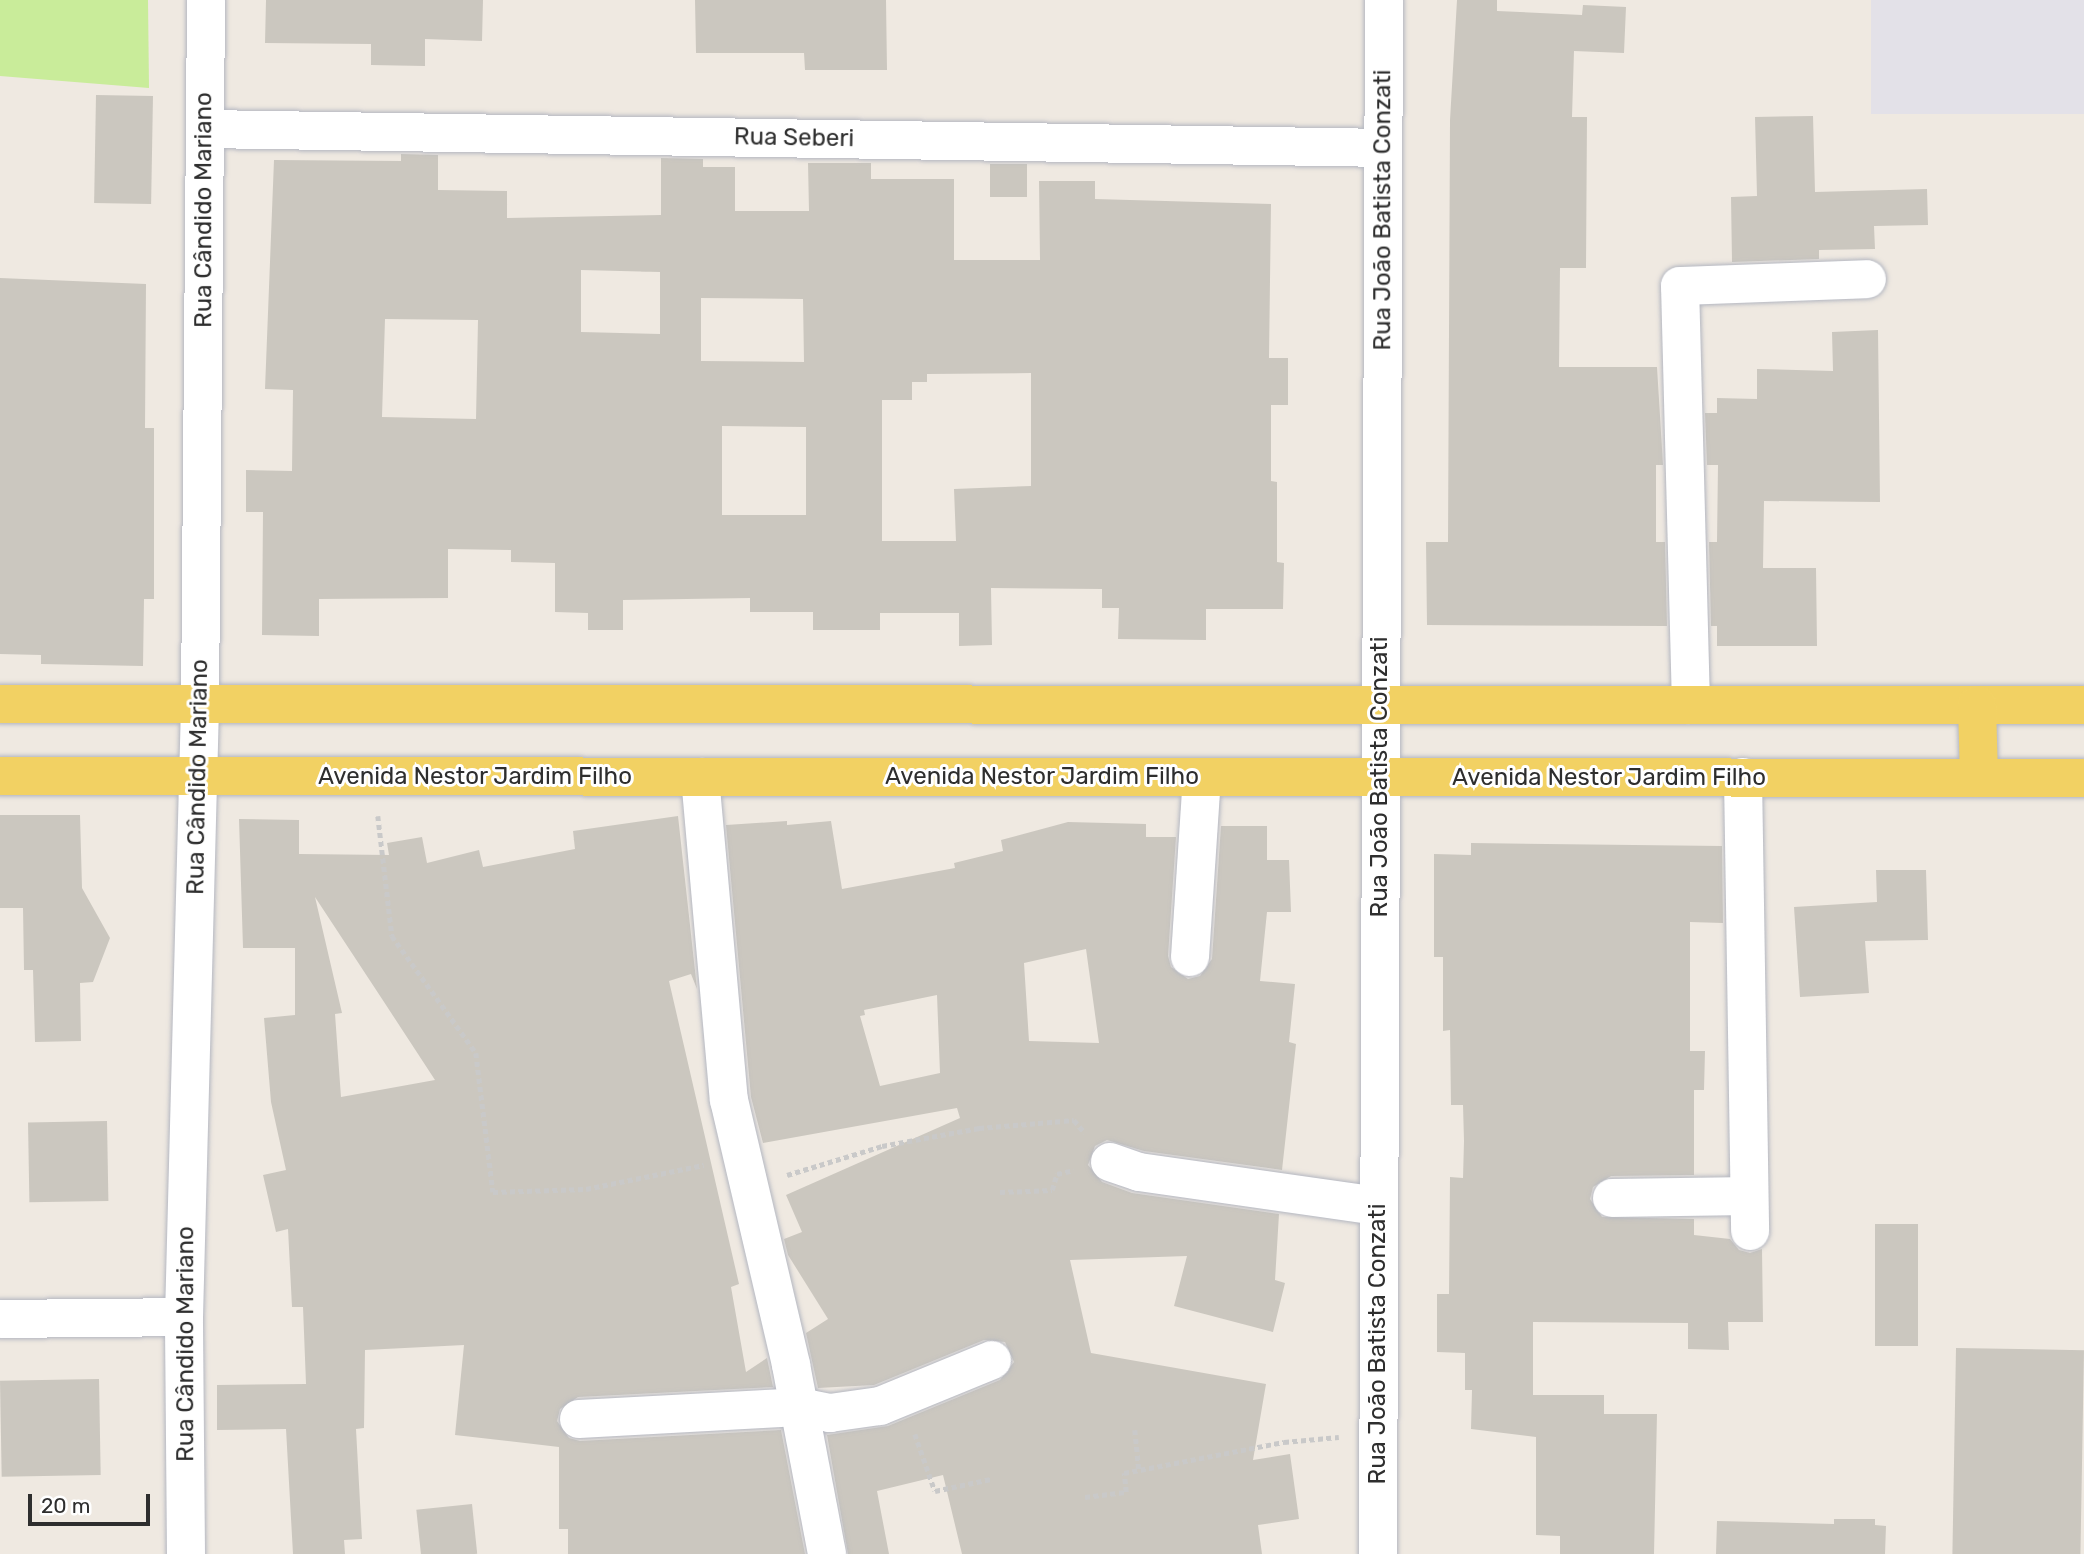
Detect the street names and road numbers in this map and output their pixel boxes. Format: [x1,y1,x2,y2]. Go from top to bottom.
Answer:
street label: Rua João Batista Conzati [1369,69,1397,351]
street label: Rua Cândido Mariano [190,92,218,328]
street label: Rua Seberi [734,123,854,153]
street label: Rua João Batista Conzati [1366,636,1394,918]
street label: Rua Cândido Mariano [182,659,214,895]
street label: Avenida Nestor Jardim Filho [318,763,632,791]
street label: Avenida Nestor Jardim Filho [885,763,1199,791]
street label: Avenida Nestor Jardim Filho [1452,764,1766,792]
street label: Rua João Batista Conzati [1364,1203,1392,1485]
street label: Rua Cândido Mariano [172,1226,200,1462]

